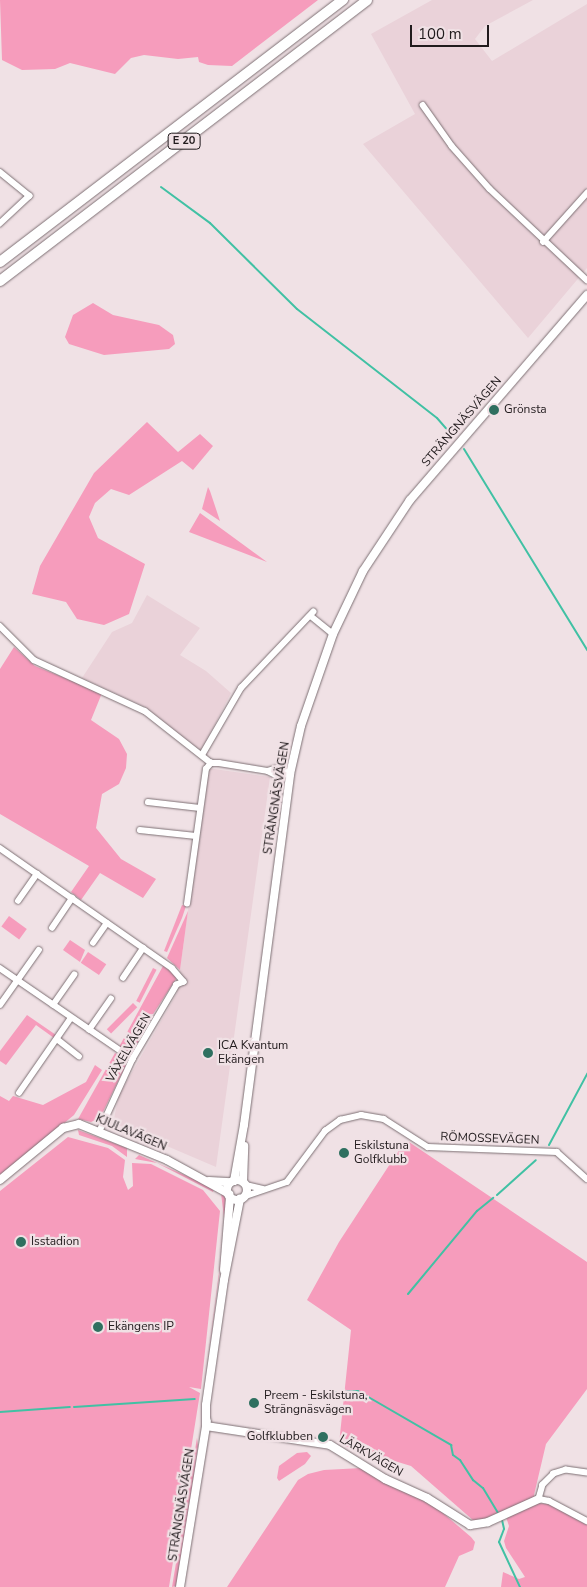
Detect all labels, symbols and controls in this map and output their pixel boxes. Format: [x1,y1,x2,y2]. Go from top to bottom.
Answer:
scale bar [412,15,491,47]
text: 100 m [418,24,462,44]
road number: E 20 [166,132,202,150]
street label: STRÄNGNÄSVÄGEN [419,374,505,470]
place label: Grönsta [504,403,547,417]
marker: Grönsta [488,404,500,416]
street label: STRÄNGNÄSVÄGEN [261,740,293,856]
street label: VÄXELVÄGEN [103,1011,155,1085]
place label: ICA Kvantum Ekängen [218,1039,288,1067]
marker: ICA Kvantum Ekängen [202,1047,214,1059]
street label: KJULAVÄGEN [93,1112,169,1154]
street label: RÖMOSSEVÄGEN [440,1130,540,1148]
place label: Eskilstuna Golfklubb [354,1139,409,1167]
marker: Eskilstuna Golfklubb [338,1147,350,1159]
place label: Isstadion [31,1235,79,1249]
marker: Isstadion [15,1236,27,1248]
place label: Ekängens IP [108,1320,174,1334]
marker: Ekängens IP [92,1321,104,1333]
place label: Preem - Eskilstuna, Strängnäsvägen [264,1389,367,1417]
marker: Preem - Eskilstuna, Strängnäsvägen [248,1397,260,1409]
place label: Golfklubben [247,1430,313,1444]
marker: Golfklubben [317,1431,329,1443]
street label: LÄRKVÄGEN [337,1432,405,1480]
street label: STRÄNGNÄSVÄGEN [166,1447,198,1563]

